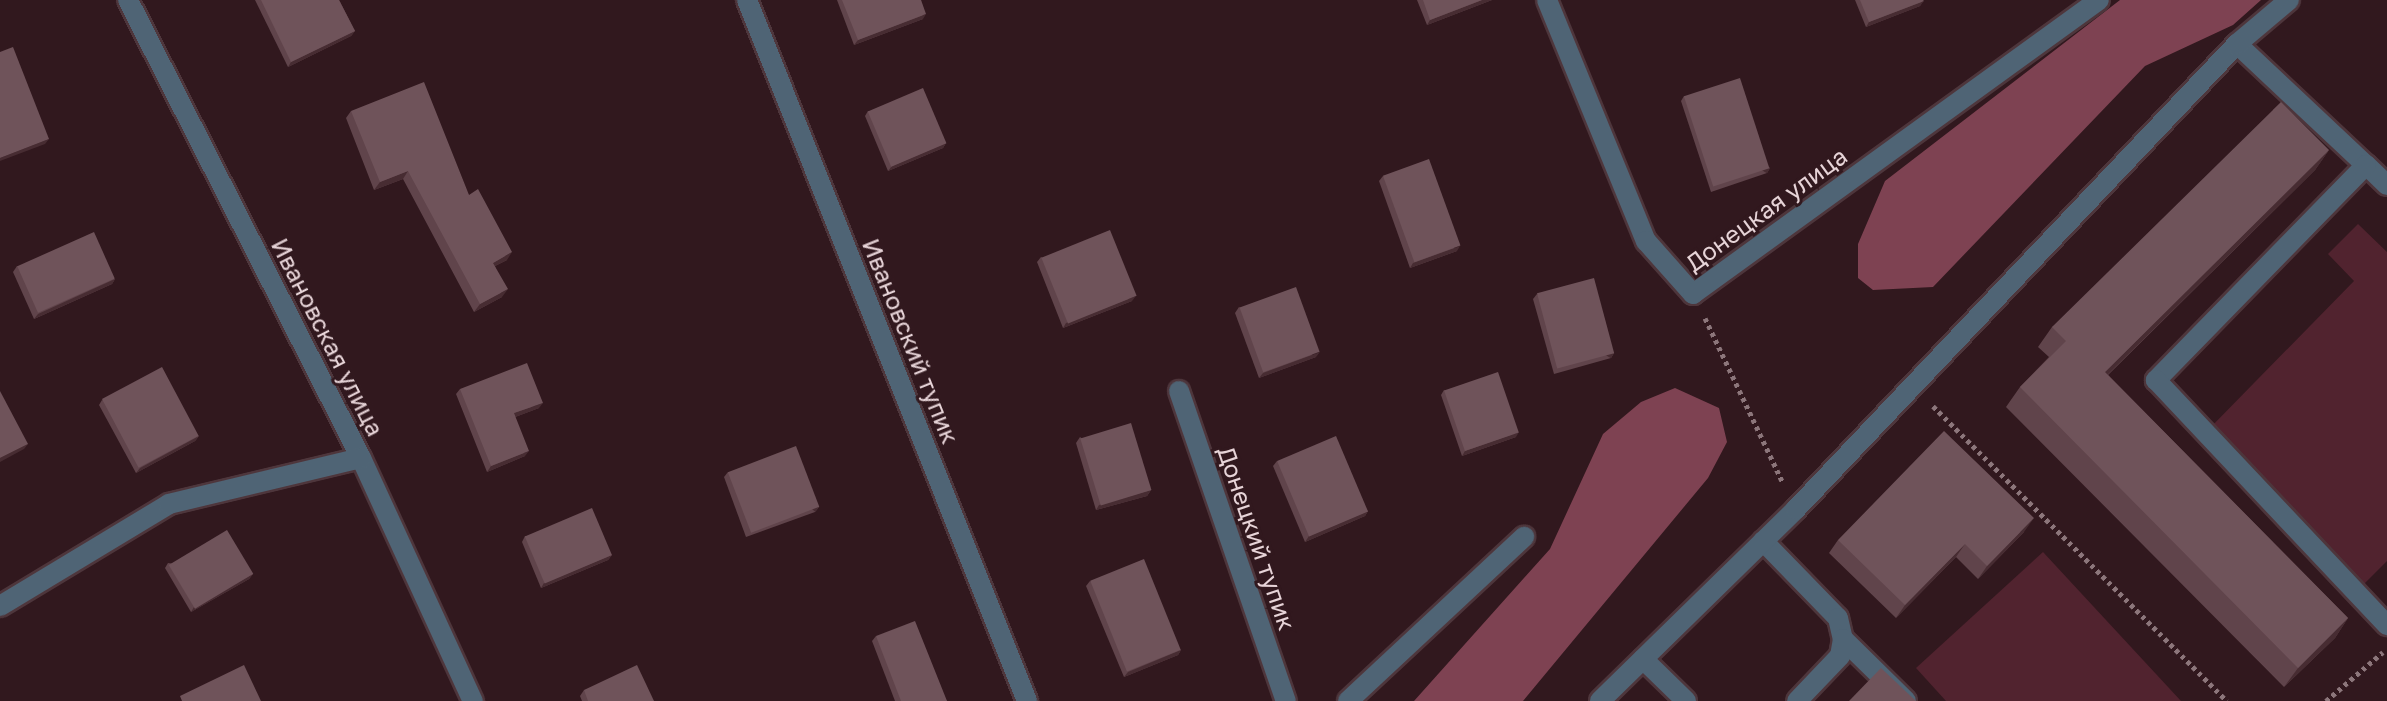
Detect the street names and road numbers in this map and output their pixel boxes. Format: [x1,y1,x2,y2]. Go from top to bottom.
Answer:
street label: Донецкая улица [1680,141,1852,277]
street label: Ивановская улица [266,233,390,441]
street label: Ивановский тупик [857,234,965,448]
street label: Донецкий тупик [1212,442,1302,634]

